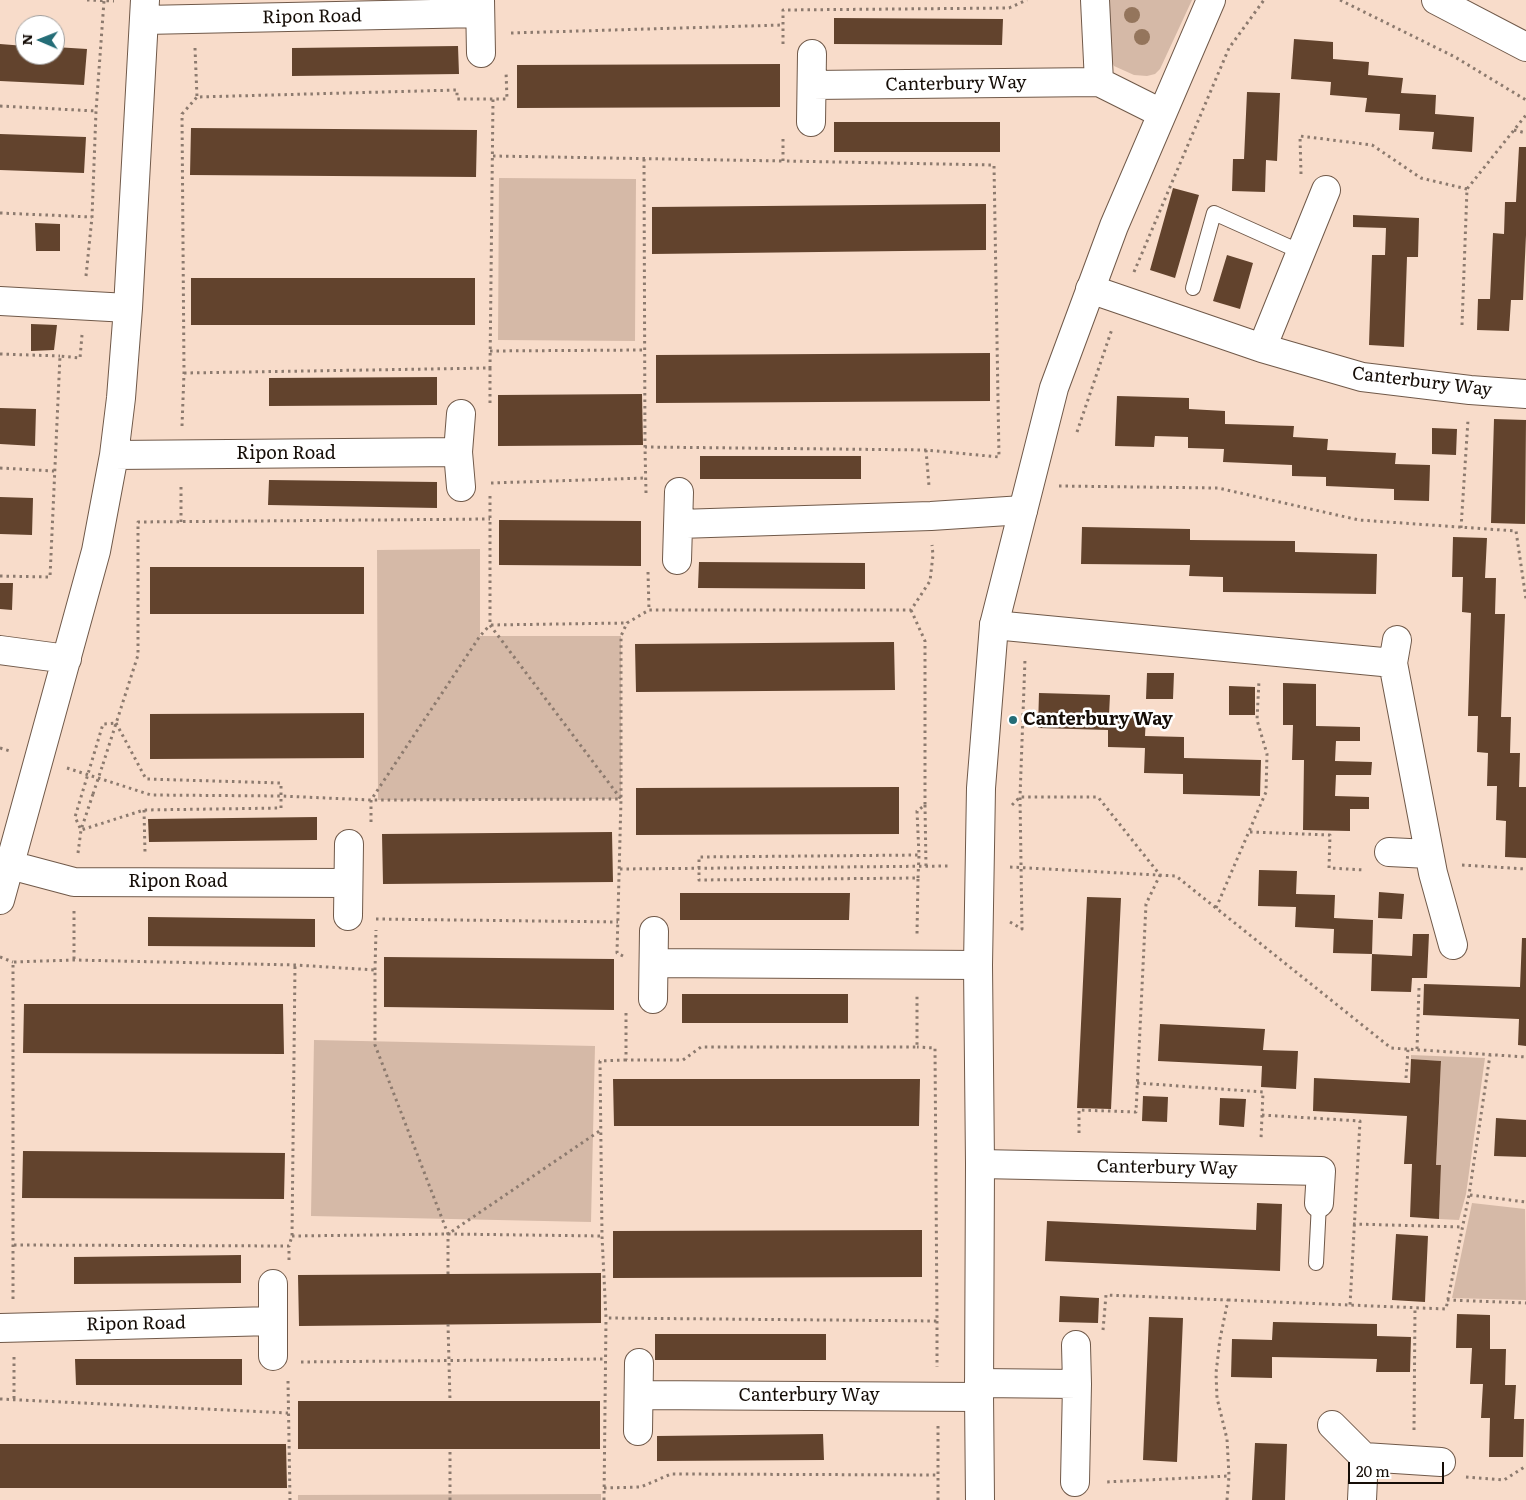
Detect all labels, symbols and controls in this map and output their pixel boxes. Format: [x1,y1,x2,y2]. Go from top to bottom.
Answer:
street label: Ripon Road [262,5,362,29]
north arrow [15,15,65,65]
text: N [16,34,36,46]
street label: Canterbury Way [885,72,1027,96]
street label: Canterbury Way [1351,363,1493,401]
street label: Ripon Road [236,443,336,465]
place label: Canterbury Way [1023,709,1173,731]
marker: Canterbury Way [1007,714,1019,726]
street label: Ripon Road [128,871,228,893]
street label: Canterbury Way [1096,1156,1238,1180]
street label: Ripon Road [86,1312,186,1336]
street label: Canterbury Way [739,1385,879,1407]
scale bar [1351,1452,1447,1484]
text: 20 m [1356,1459,1390,1482]

